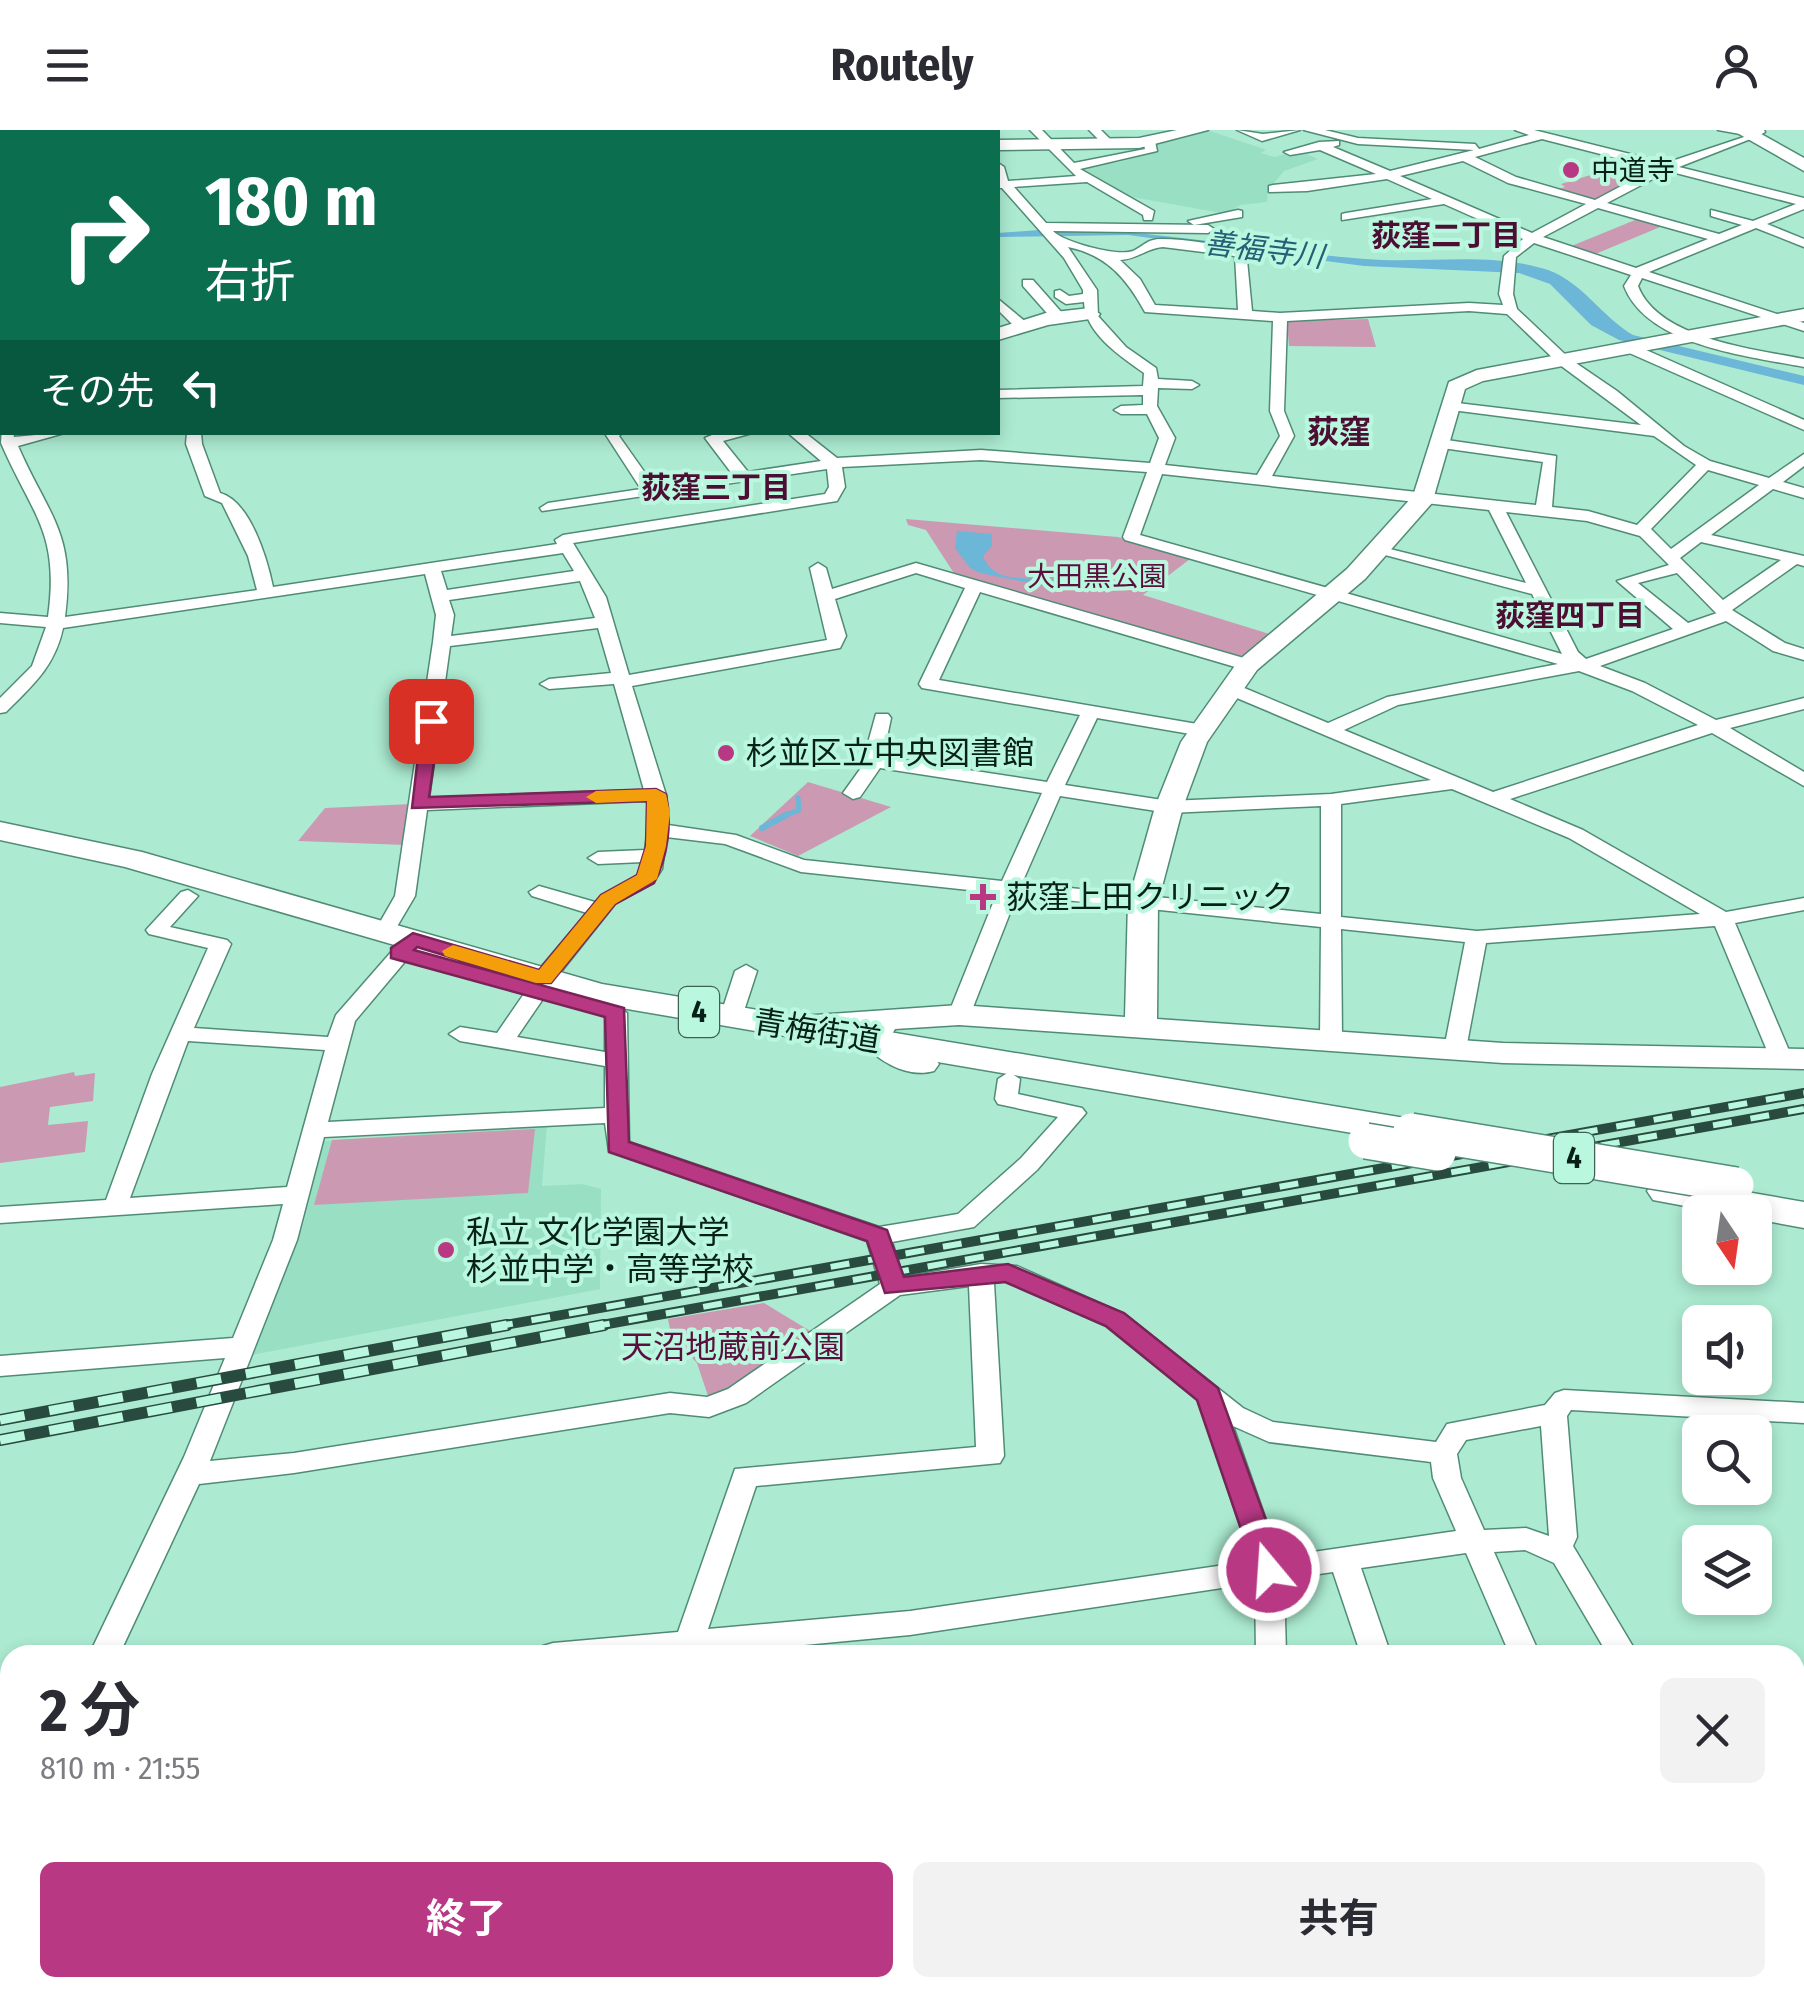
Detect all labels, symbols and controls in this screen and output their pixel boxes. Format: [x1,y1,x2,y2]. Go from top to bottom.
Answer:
icon: menu [40,38,95,93]
text: Routely [830,38,974,92]
icon: person [1709,38,1764,93]
place label: 中道寺 [1591,154,1675,187]
marker: 中道寺 [1560,159,1582,181]
text: 180 m [205,160,378,244]
icon: right [40,170,170,300]
district label: 荻窪二丁目 [1371,218,1521,254]
water label: 善福寺川 [1202,225,1329,276]
text: 右折 [205,255,295,309]
icon: left [174,360,229,415]
text: その先 [40,368,154,414]
district label: 荻窪 [1307,413,1371,451]
district label: 荻窪三丁目 [641,470,791,506]
park label: 大田黒公園 [1027,560,1167,593]
district label: 荻窪四丁目 [1495,598,1645,634]
pin [389,679,474,764]
icon: arrive [404,694,459,749]
place label: 杉並区立中央図書館 [746,734,1034,772]
marker: 杉並区立中央図書館 [715,742,737,764]
place label: 荻窪上田クリニック [1006,878,1294,916]
marker: 荻窪上田クリニック [970,884,996,910]
road number: 4 [679,987,719,1037]
street label: 青梅街道 [751,1002,883,1060]
road number: 4 [1554,1133,1594,1183]
north arrow [1682,1195,1772,1285]
map controls [1682,1195,1772,1615]
place label: 私立 文化学園大学 杉並中学・高等学校 [466,1213,754,1288]
marker: 私立 文化学園大学 杉並中学・高等学校 [435,1239,457,1261]
button: sound [1682,1305,1772,1395]
park label: 天沼地蔵前公園 [621,1328,845,1366]
button: search [1682,1415,1772,1505]
position arrow [1217,1518,1321,1622]
button: layers [1682,1525,1772,1615]
text: 2 分 [40,1675,140,1747]
button: close [1660,1678,1765,1783]
text: 810 m · 21:55 [40,1749,200,1787]
button: 終了 [40,1862,893,1977]
button: 共有 [913,1862,1765,1977]

